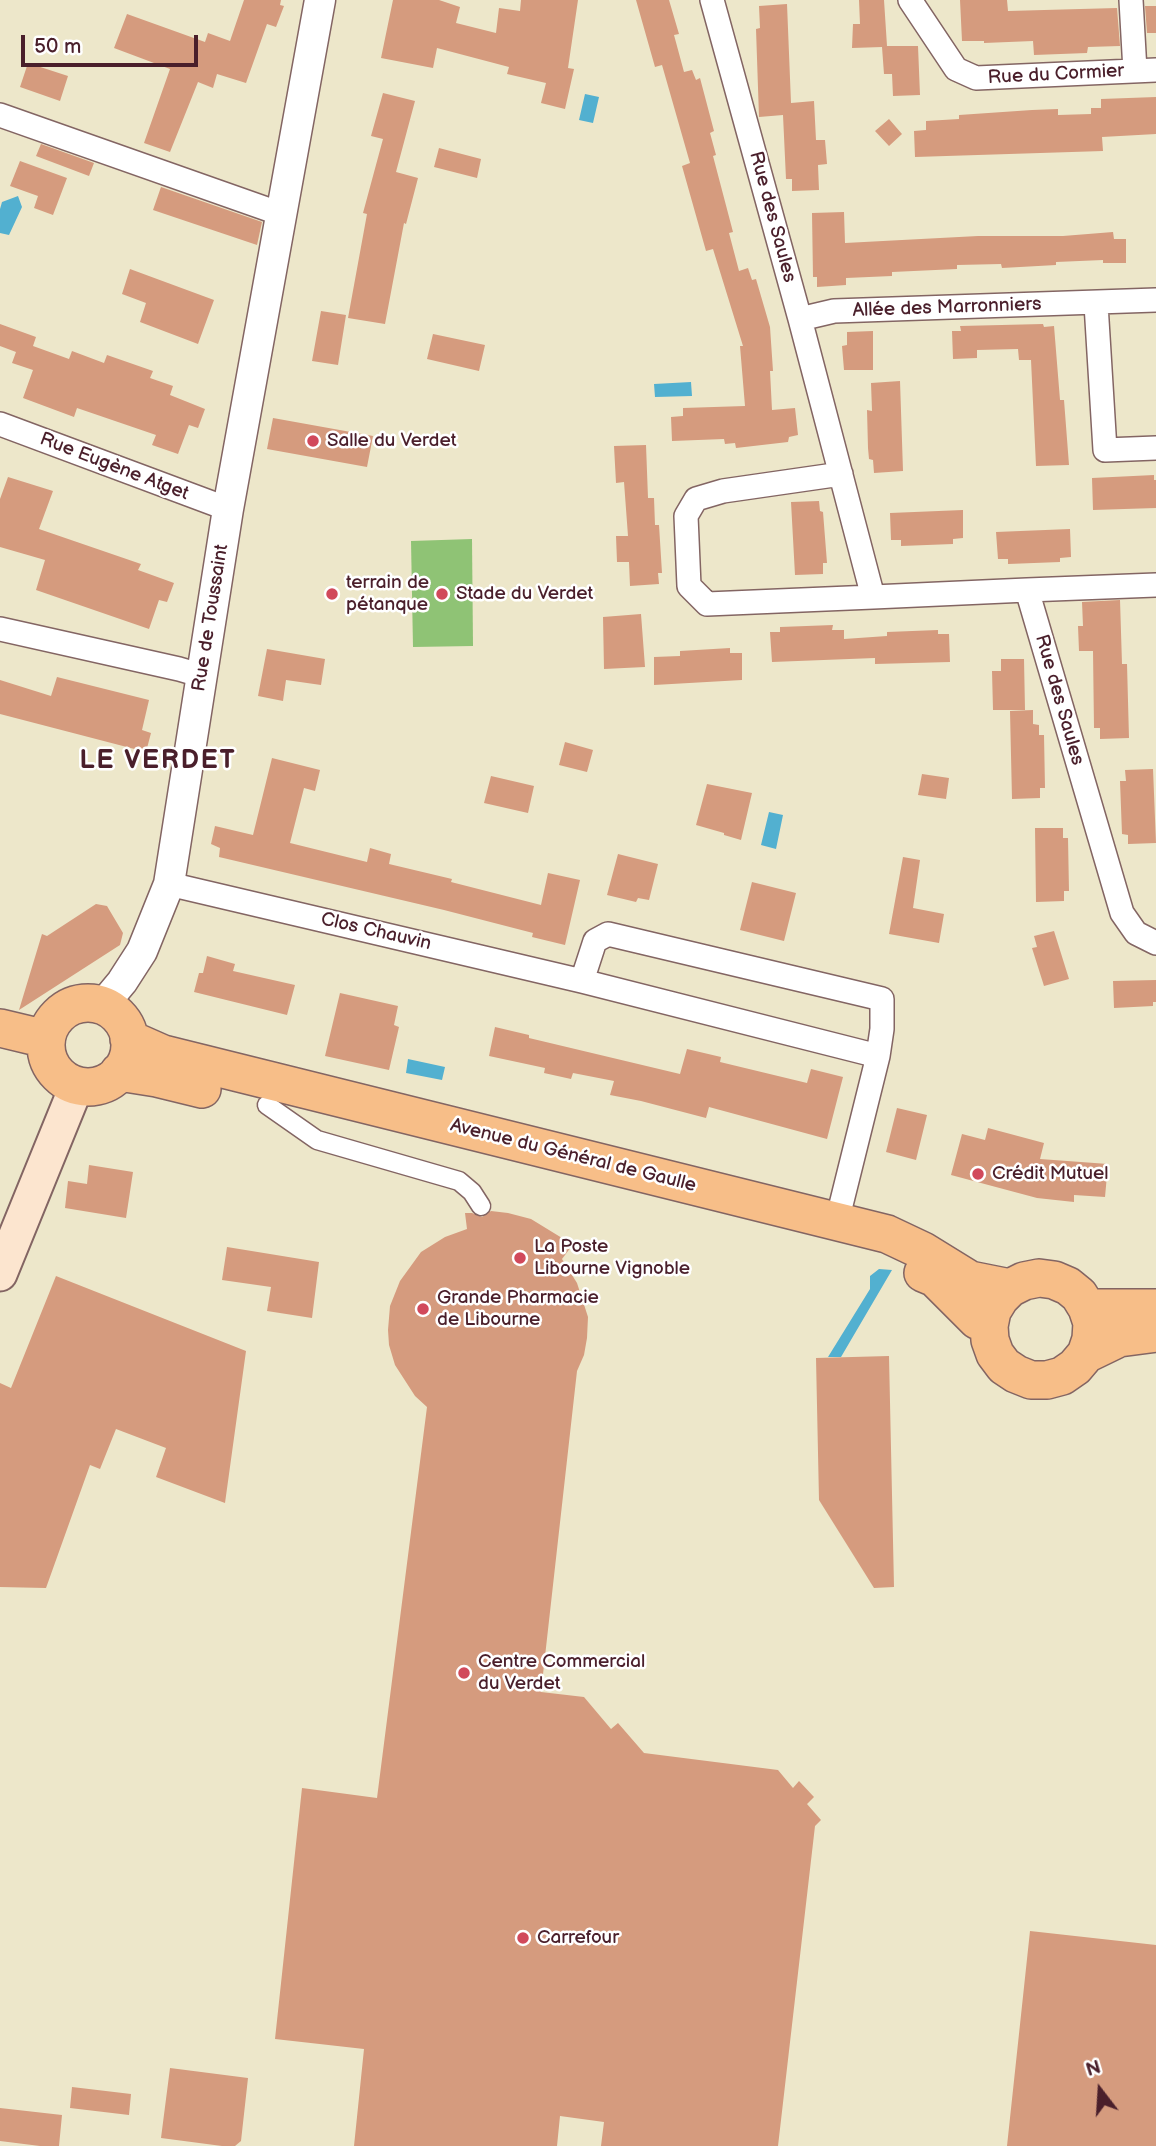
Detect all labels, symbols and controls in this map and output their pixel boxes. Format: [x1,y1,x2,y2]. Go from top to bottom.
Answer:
scale bar [24,21,201,65]
text: 50 m [34,34,81,59]
street label: Rue du Cormier [987,60,1125,90]
street label: Rue des Saules [744,149,800,285]
street label: Allée des Marronniers [852,293,1042,323]
street label: Rue Eugène Atget [36,428,192,506]
place label: Salle du Verdet [327,430,457,452]
marker: Salle du Verdet [305,433,321,449]
street label: Rue de Toussaint [188,543,234,693]
place label: terrain de pétanque [346,572,429,616]
place label: Stade du Verdet [456,583,593,605]
marker: terrain de pétanque [324,586,340,602]
marker: Stade du Verdet [434,586,450,602]
street label: Rue des Saules [1029,632,1089,768]
district label: LE VERDET [81,745,235,777]
street label: Clos Chauvin [319,908,433,956]
street label: Avenue du Général de Gaulle [448,1114,698,1198]
place label: Crédit Mutuel [992,1163,1109,1185]
marker: Crédit Mutuel [970,1166,986,1182]
place label: La Poste Libourne Vignoble [534,1236,690,1280]
marker: La Poste Libourne Vignoble [512,1250,528,1266]
place label: Grande Pharmacie de Libourne [437,1287,599,1331]
marker: Grande Pharmacie de Libourne [415,1301,431,1317]
place label: Centre Commercial du Verdet [478,1651,645,1695]
marker: Centre Commercial du Verdet [456,1665,472,1681]
place label: Carrefour [537,1927,619,1949]
marker: Carrefour [515,1930,531,1946]
north arrow [1065,2055,1135,2125]
text: N [1084,2056,1104,2083]

